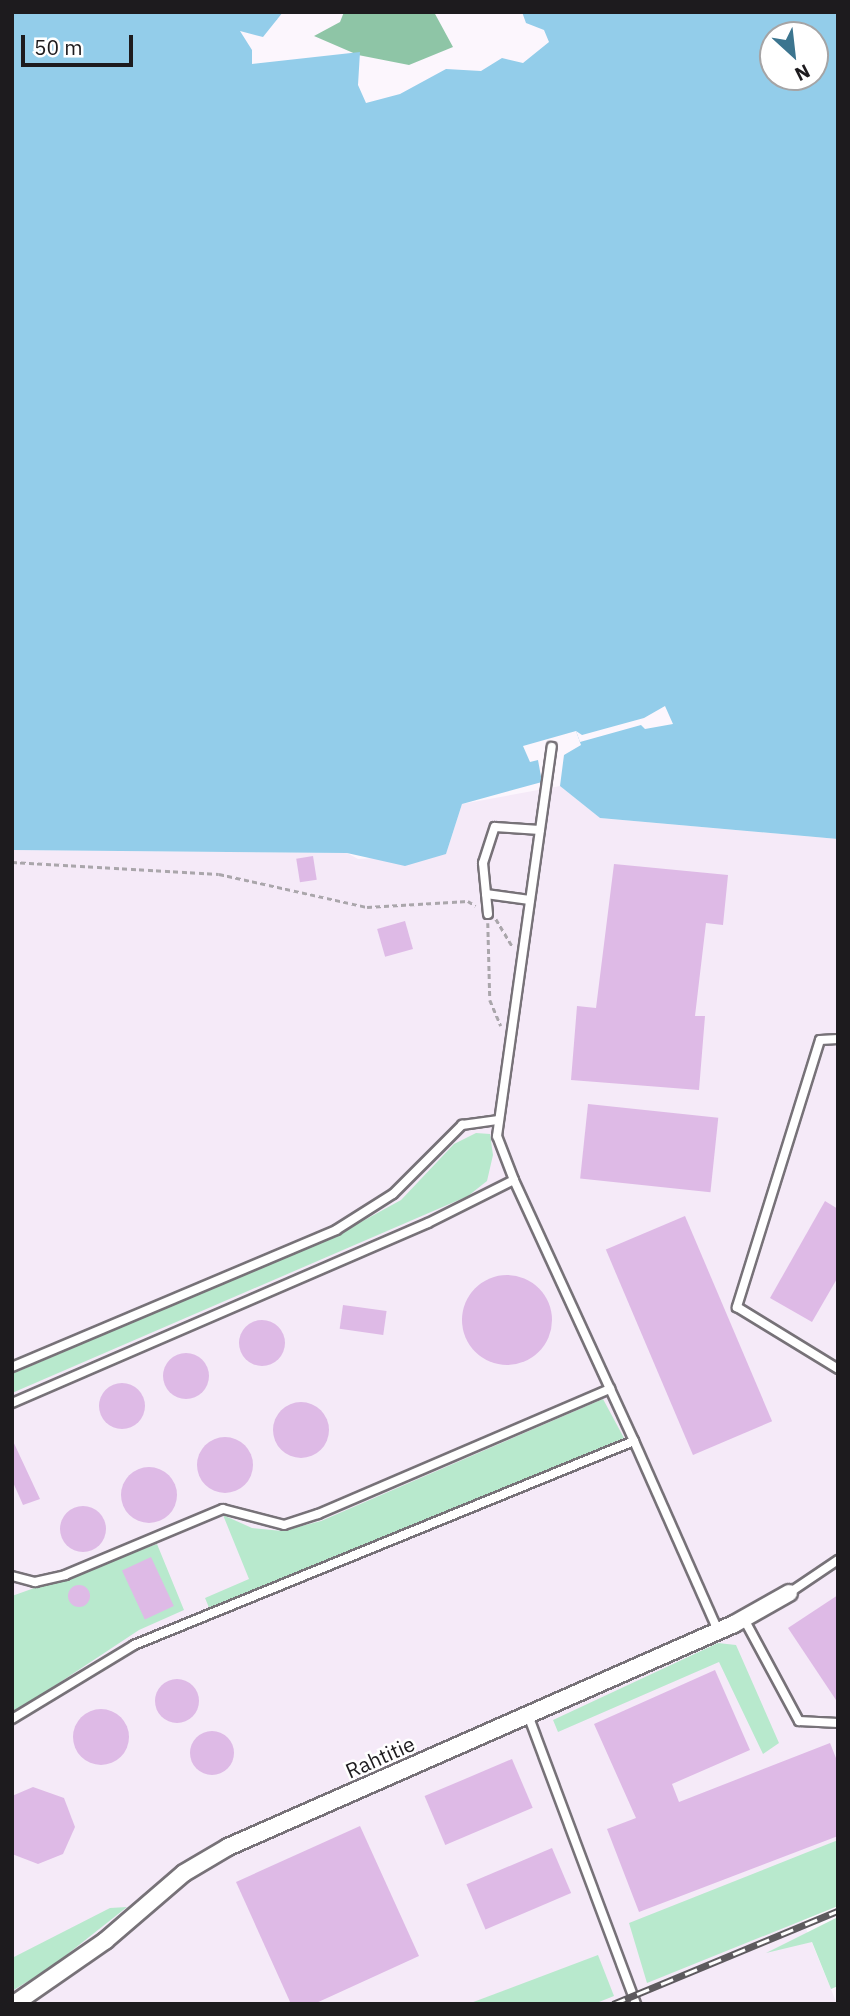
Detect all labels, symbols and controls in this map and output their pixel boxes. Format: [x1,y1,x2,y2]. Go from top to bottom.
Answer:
scale bar [24,21,136,65]
north arrow [759,21,829,91]
text: 50 m [34,33,83,61]
text: N [791,59,814,87]
street label: Rahtitie [341,1731,419,1783]

